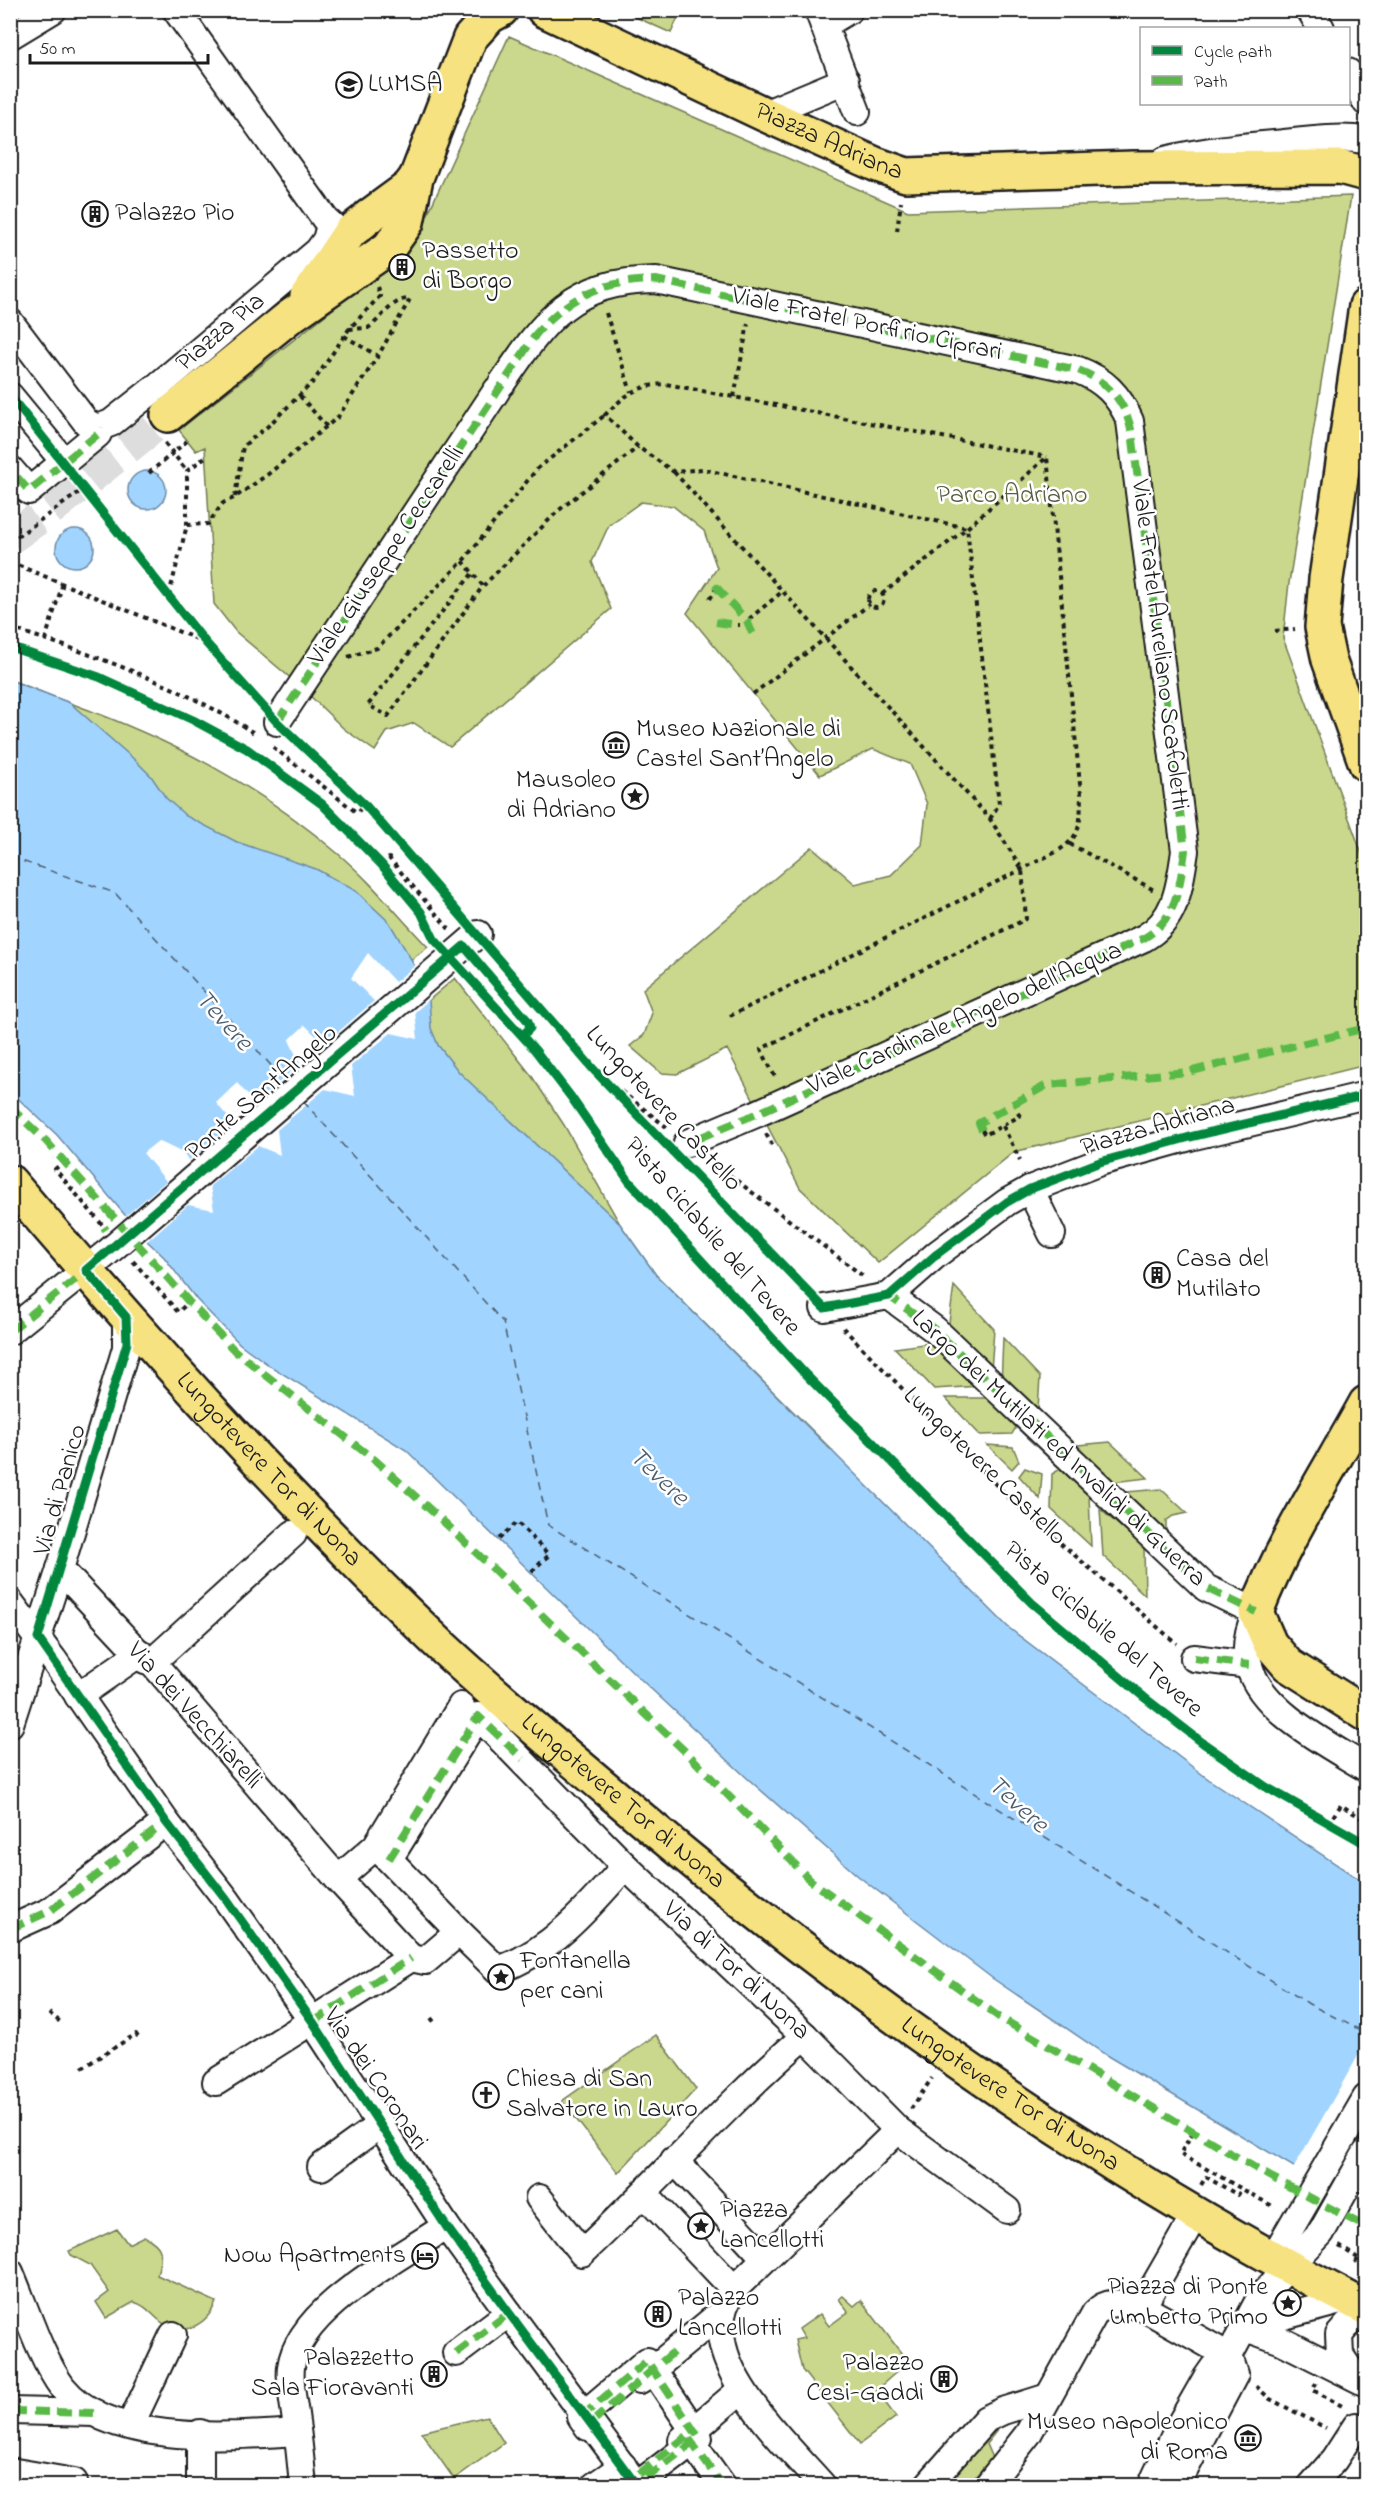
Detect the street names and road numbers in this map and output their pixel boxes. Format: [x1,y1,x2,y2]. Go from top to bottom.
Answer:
street label: Piazza Adriana [748,93,908,191]
street label: Viale Fratel Porfirio Ciprari [727,278,1006,372]
street label: Piazza Pia [168,284,274,382]
street label: Viale Giuseppe Ceccarelli [299,438,475,674]
street label: Viale Fratel Aureliano Scafoletti [1120,476,1198,813]
street label: Viale Cardinale Angelo dell'Acqua [800,932,1129,1106]
street label: Ponte Sant'Angelo [177,1016,347,1170]
street label: Lungotevere Castello [576,1017,750,1201]
street label: Piazza Adriana [1076,1087,1240,1167]
street label: Pista ciclabile del Tevere [614,1129,810,1345]
street label: Largo dei Mutilati ed Invalidi di Guerra [902,1301,1214,1597]
street label: Lungotevere Tor di Nona [166,1364,370,1577]
street label: Lungotevere Castello [893,1378,1075,1556]
street label: Via di Panico [24,1420,98,1561]
street label: Pista ciclabile del Tevere [995,1532,1211,1728]
street label: Via dei Vecchiarelli [117,1633,271,1798]
street label: Lungotevere Tor di Nona [512,1705,733,1899]
street label: Via di Tor di Nona [653,1892,819,2050]
street label: Via dei Coronari [313,1999,437,2158]
street label: Lungotevere Tor di Nona [892,2008,1127,2183]

